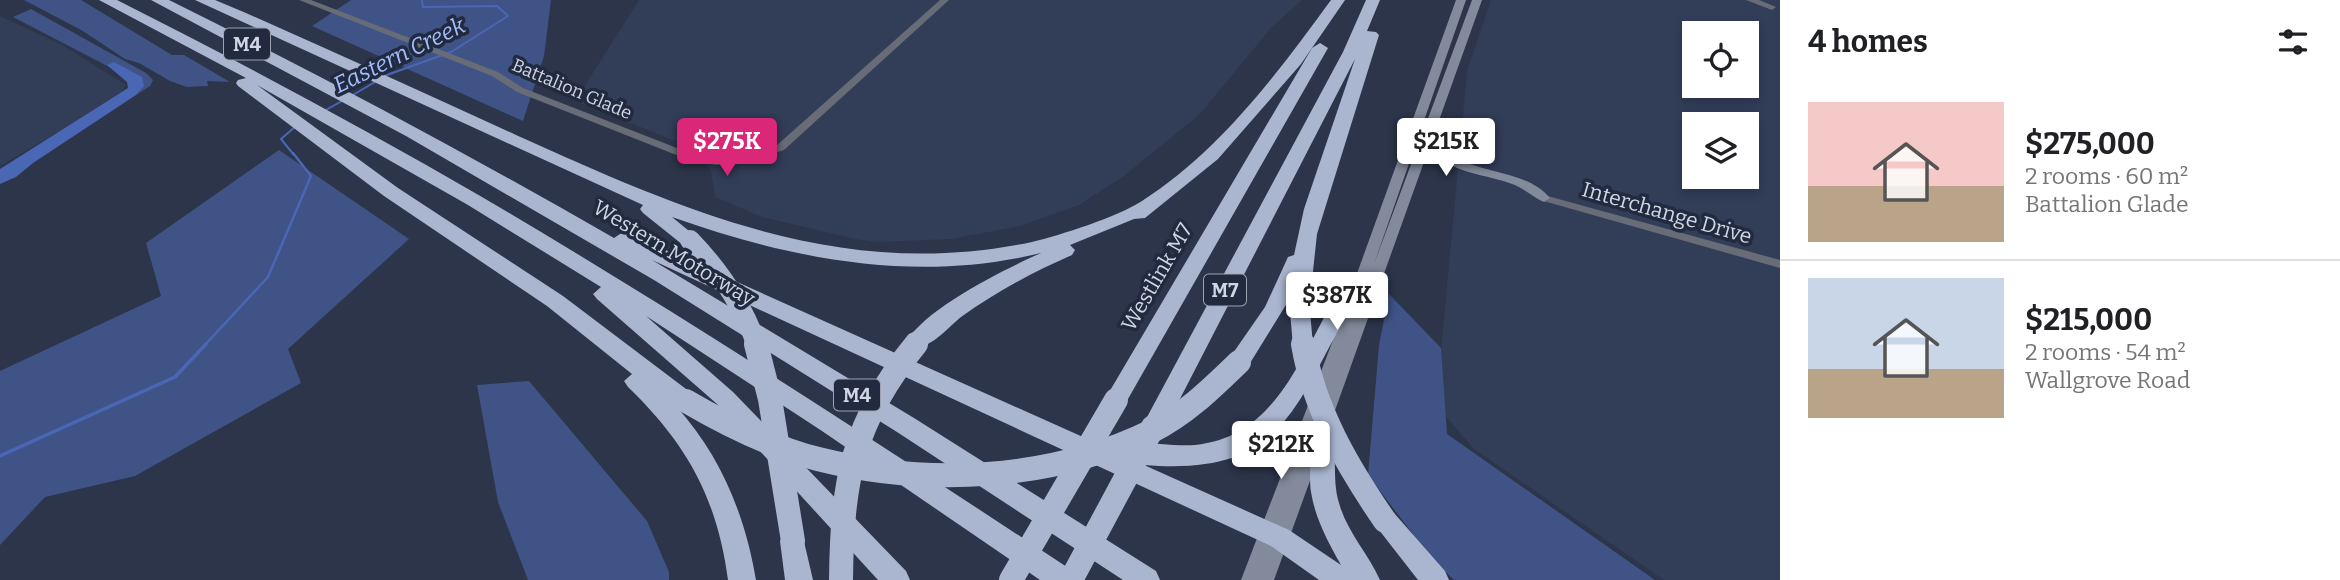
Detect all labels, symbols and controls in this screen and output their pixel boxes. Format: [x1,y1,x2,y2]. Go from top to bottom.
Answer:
water label: Eastern Creek [329,11,470,99]
map controls [1682,21,1759,189]
button: locate [1682,21,1759,98]
icon: filters [2274,23,2312,61]
text: 4 homes [1808,24,1928,60]
road number: M4 [224,28,270,60]
street label: Battalion Glade [509,54,635,124]
button: layers [1682,112,1759,189]
pin: $275K [678,118,776,178]
pin: $215K [1397,118,1495,178]
text: $275,000 [2025,126,2155,162]
text: $275K [693,127,761,155]
text: $215K [1413,127,1479,155]
icon: home [1864,130,1948,214]
text: 2 rooms · 60 m² [2025,162,2188,190]
street label: Interchange Drive [1579,176,1755,250]
text: Battalion Glade [2025,190,2189,218]
street label: Western Motorway [588,194,760,312]
street label: Westlink M7 [1116,218,1198,335]
pin: $387K [1288,272,1386,332]
road number: M7 [1204,274,1246,306]
text: $387K [1302,281,1372,309]
text: $215,000 [2025,302,2152,338]
icon: home [1864,306,1948,390]
text: 2 rooms · 54 m² [2025,338,2186,366]
text: Wallgrove Road [2025,366,2190,394]
road number: M4 [834,380,880,410]
pin: $212K [1232,421,1330,481]
text: $212K [1248,430,1314,458]

